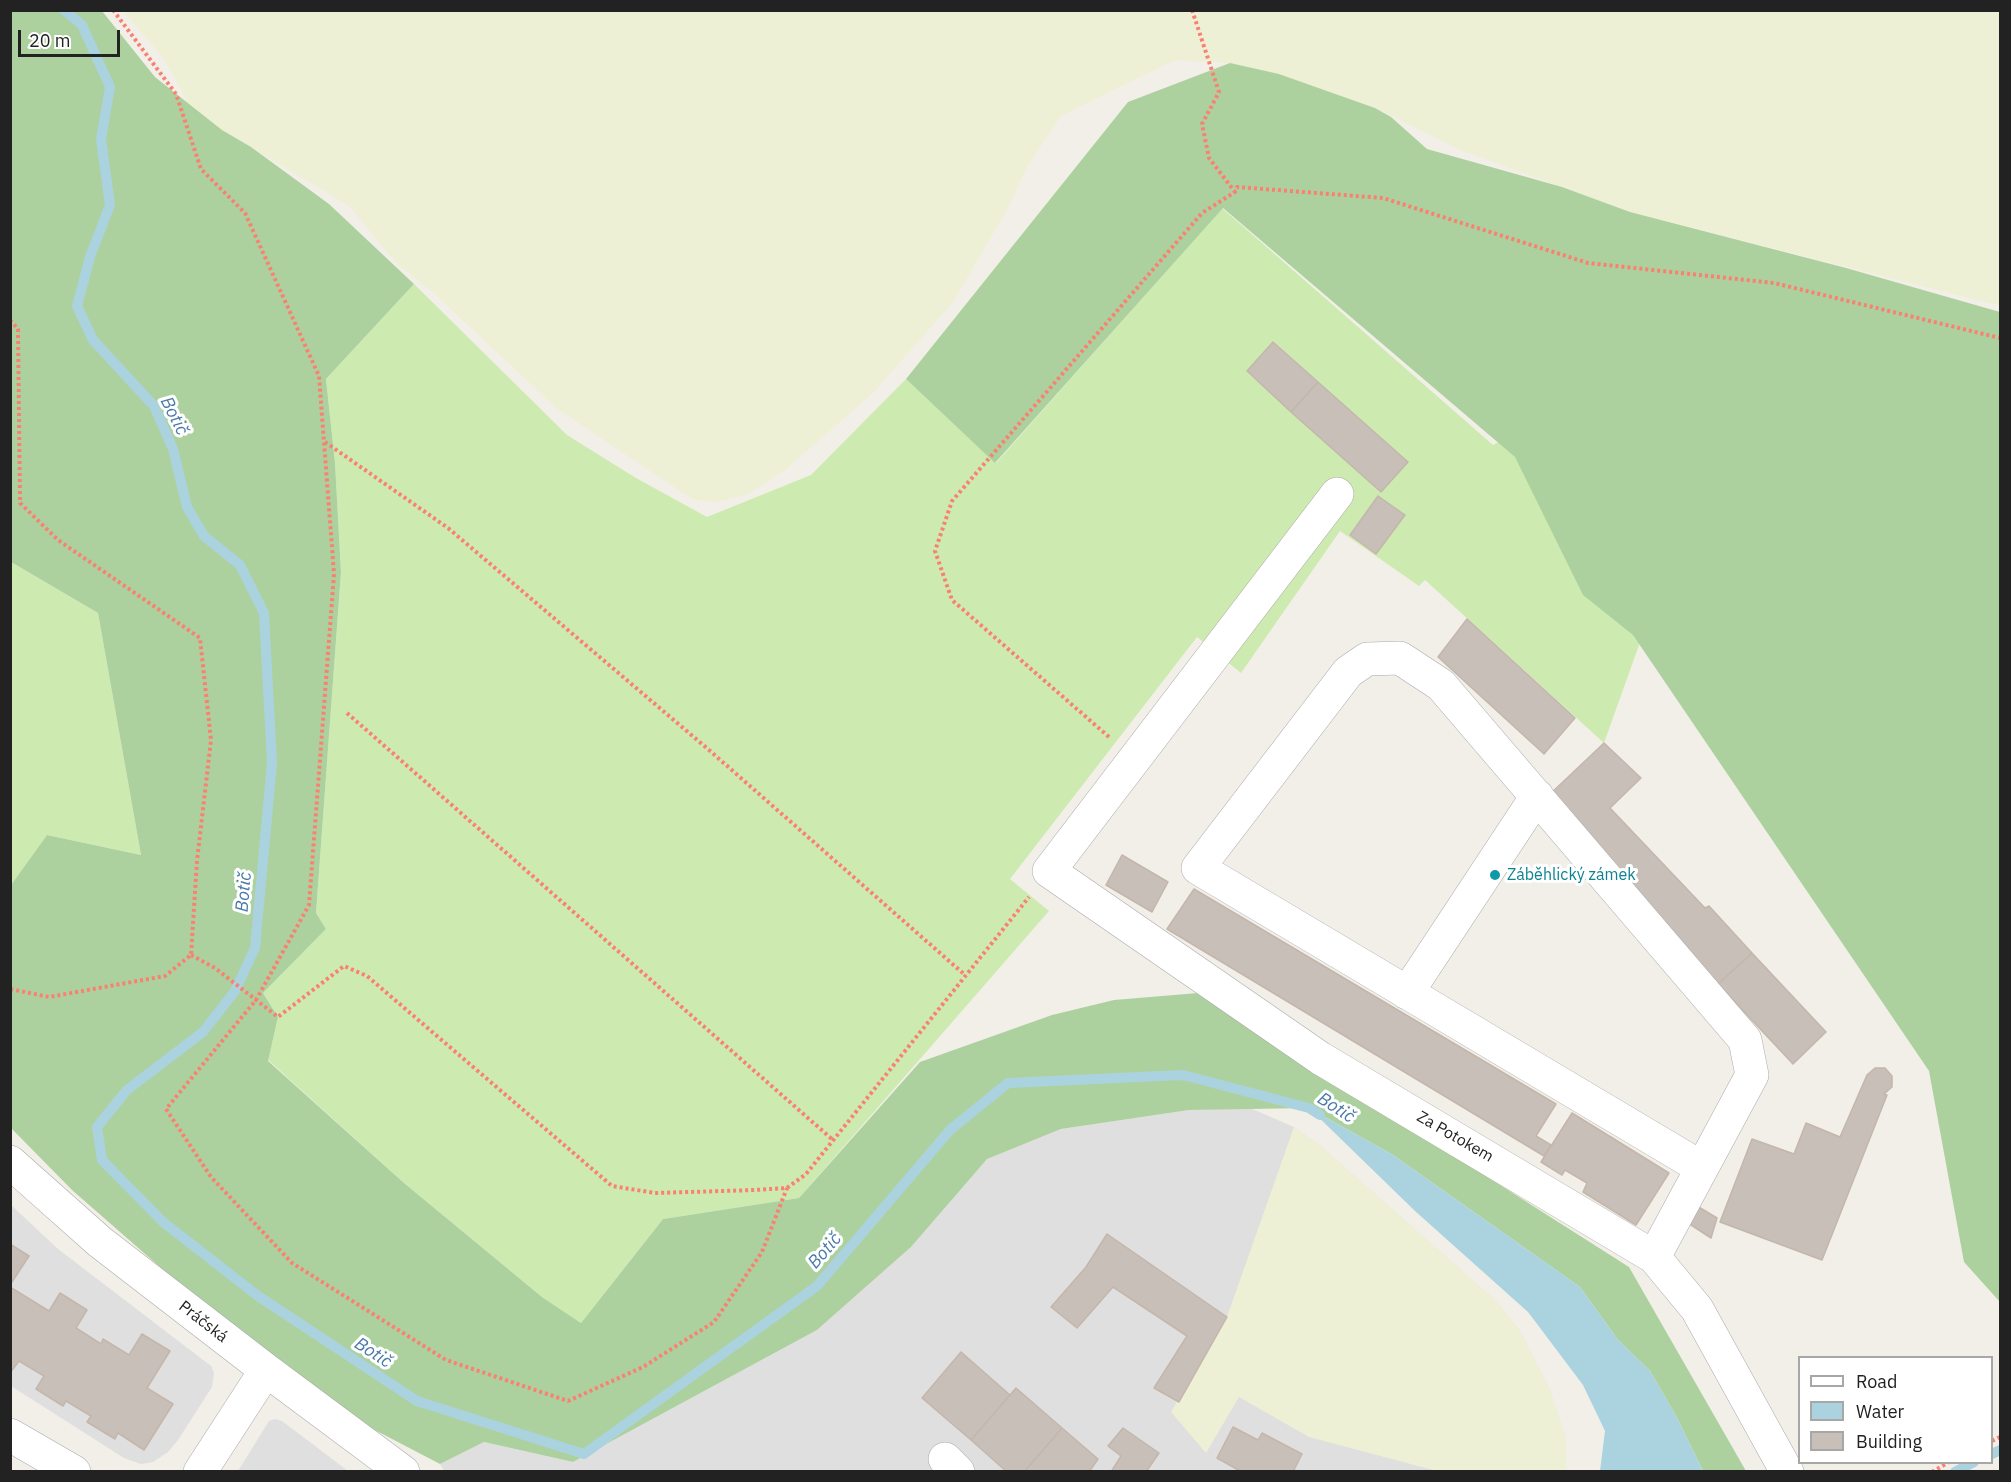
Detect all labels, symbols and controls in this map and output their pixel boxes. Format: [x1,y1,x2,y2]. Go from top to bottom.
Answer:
scale bar [21,18,123,56]
text: 20 m [29,29,71,52]
water label: Botič [155,393,193,439]
place label: Záběhlický zámek [1507,865,1636,885]
marker: Záběhlický zámek [1488,868,1502,882]
water label: Botič [231,871,257,913]
water label: Botič [1313,1088,1359,1128]
street label: Za Potokem [1413,1107,1497,1167]
water label: Botič [804,1229,846,1273]
street label: Práčská [175,1297,231,1347]
water label: Botič [350,1333,396,1373]
legend [1798,1356,1993,1464]
text: Road [1856,1370,1897,1393]
text: Water [1856,1400,1904,1423]
text: Building [1856,1430,1922,1453]

